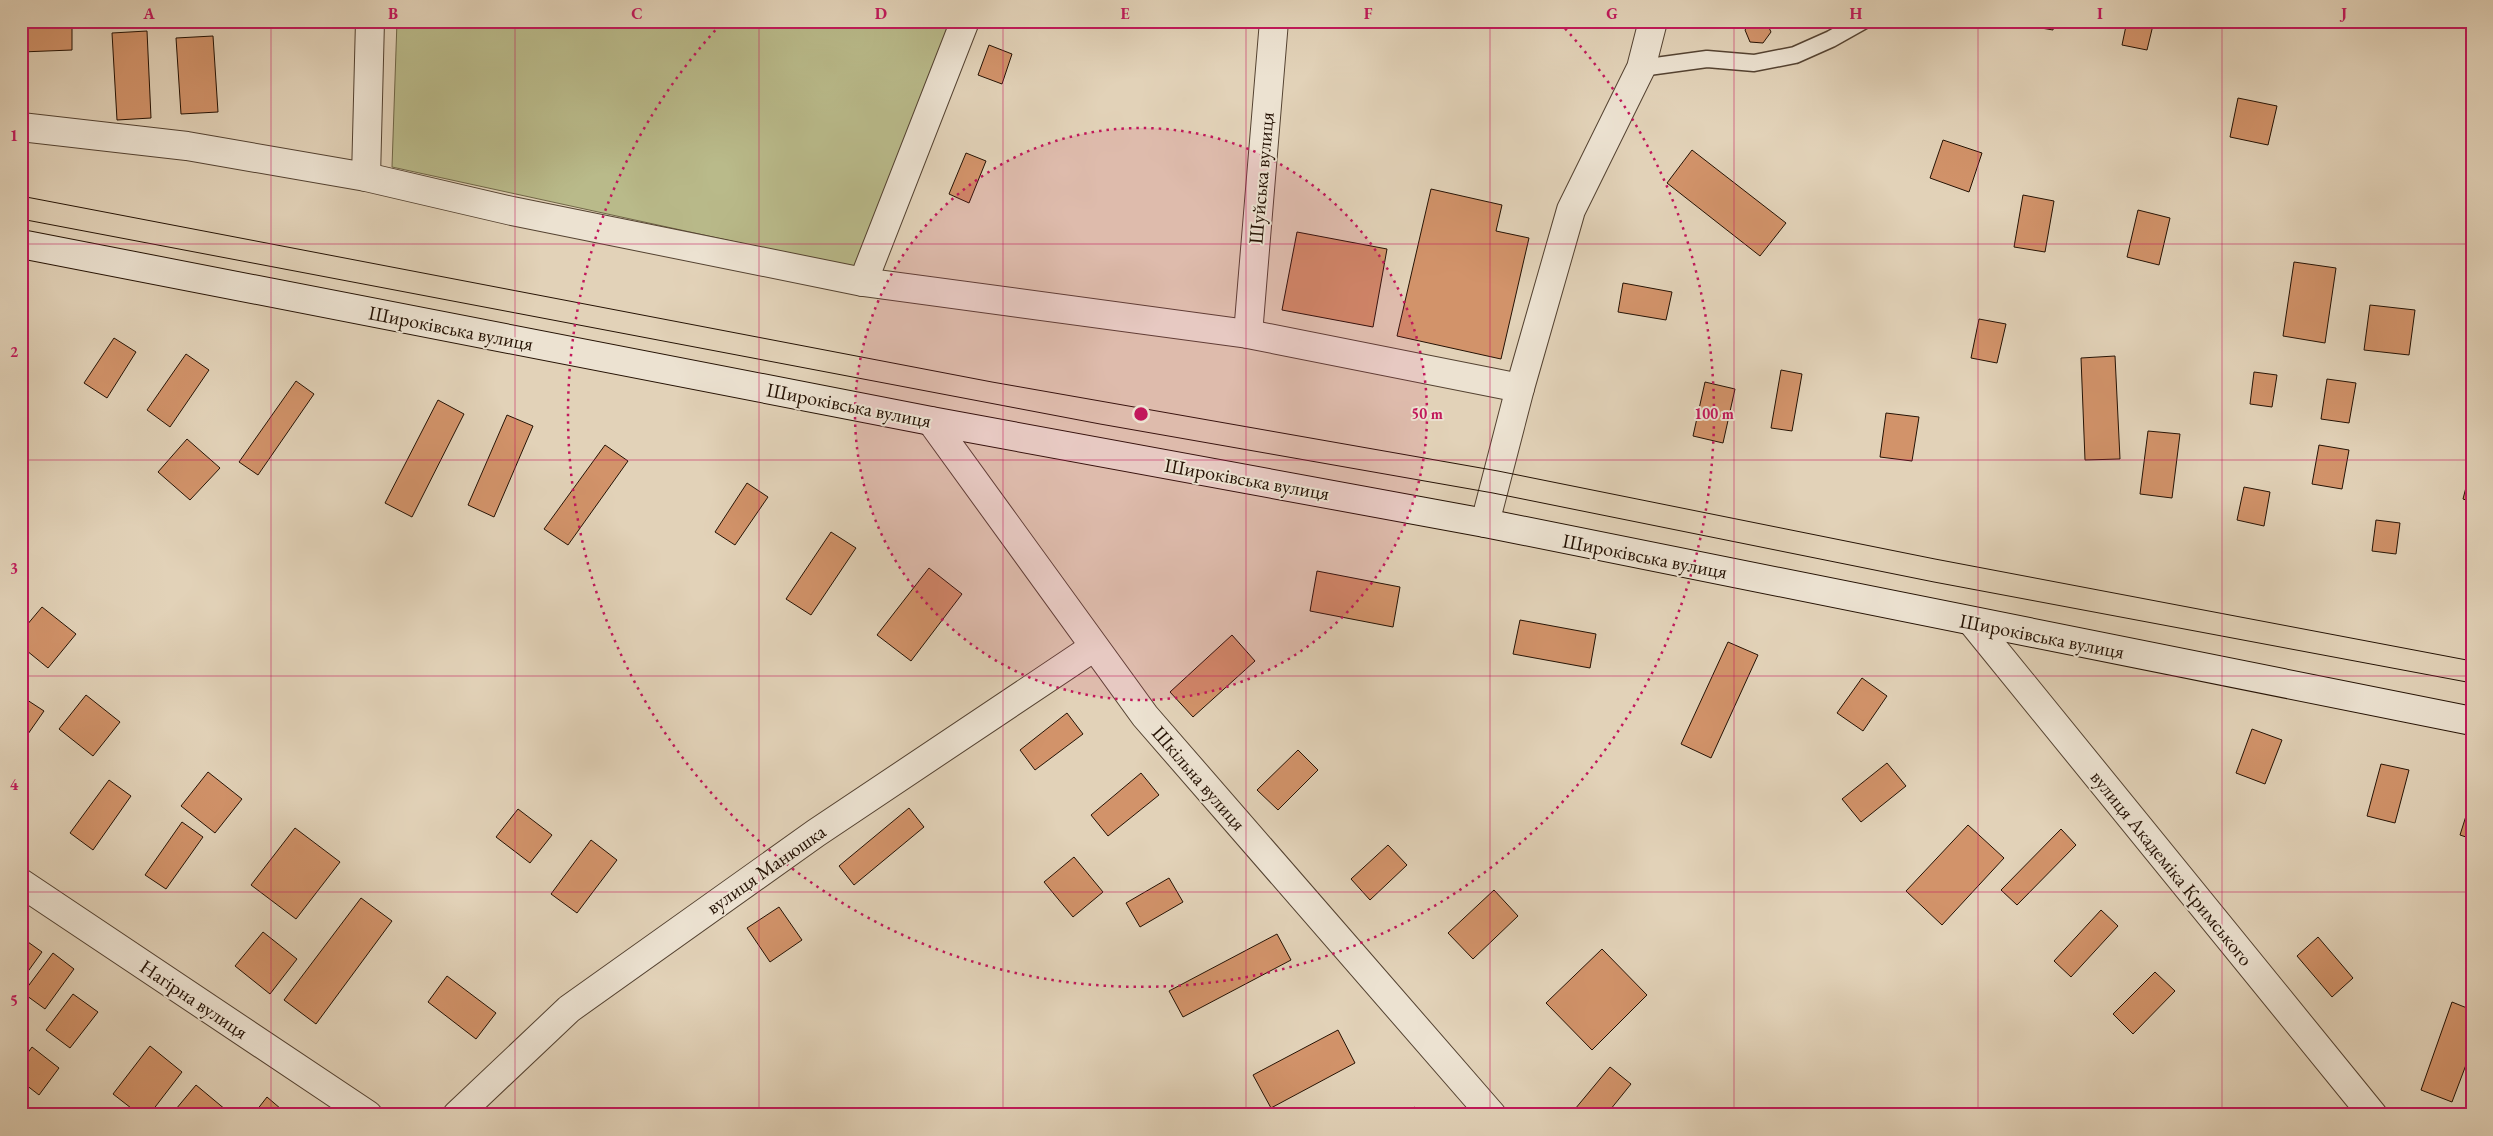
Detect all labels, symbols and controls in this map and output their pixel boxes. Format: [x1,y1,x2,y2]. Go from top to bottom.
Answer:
text: A [142,3,155,24]
text: B [388,3,398,24]
text: C [631,3,643,24]
text: D [875,3,887,24]
text: E [1120,3,1130,24]
text: F [1364,3,1373,24]
text: G [1606,3,1618,24]
text: H [1850,3,1863,24]
text: I [2097,3,2103,24]
text: J [2339,3,2347,24]
street label: Шуйська вулиця [1242,111,1280,245]
text: 1 [10,125,18,146]
street label: Широківська вулиця [366,299,536,357]
text: 2 [10,341,19,362]
street label: Широківська вулиця [764,376,934,434]
text: 50 m [1411,404,1443,423]
text: 100 m [1694,404,1734,423]
centre of rings [1132,405,1150,423]
street label: Широківська вулиця [1162,452,1332,506]
street label: Широківська вулиця [1560,527,1730,585]
text: 3 [10,558,18,579]
street label: Широківська вулиця [1957,607,2127,665]
street label: Шкільна вулиця [1146,720,1252,836]
street label: вулиця Академіка Кримського [2085,765,2259,971]
text: 4 [10,774,19,795]
street label: вулиця Манюшка [701,818,831,920]
street label: Нагірна вулиця [135,953,253,1045]
text: 5 [10,990,18,1011]

